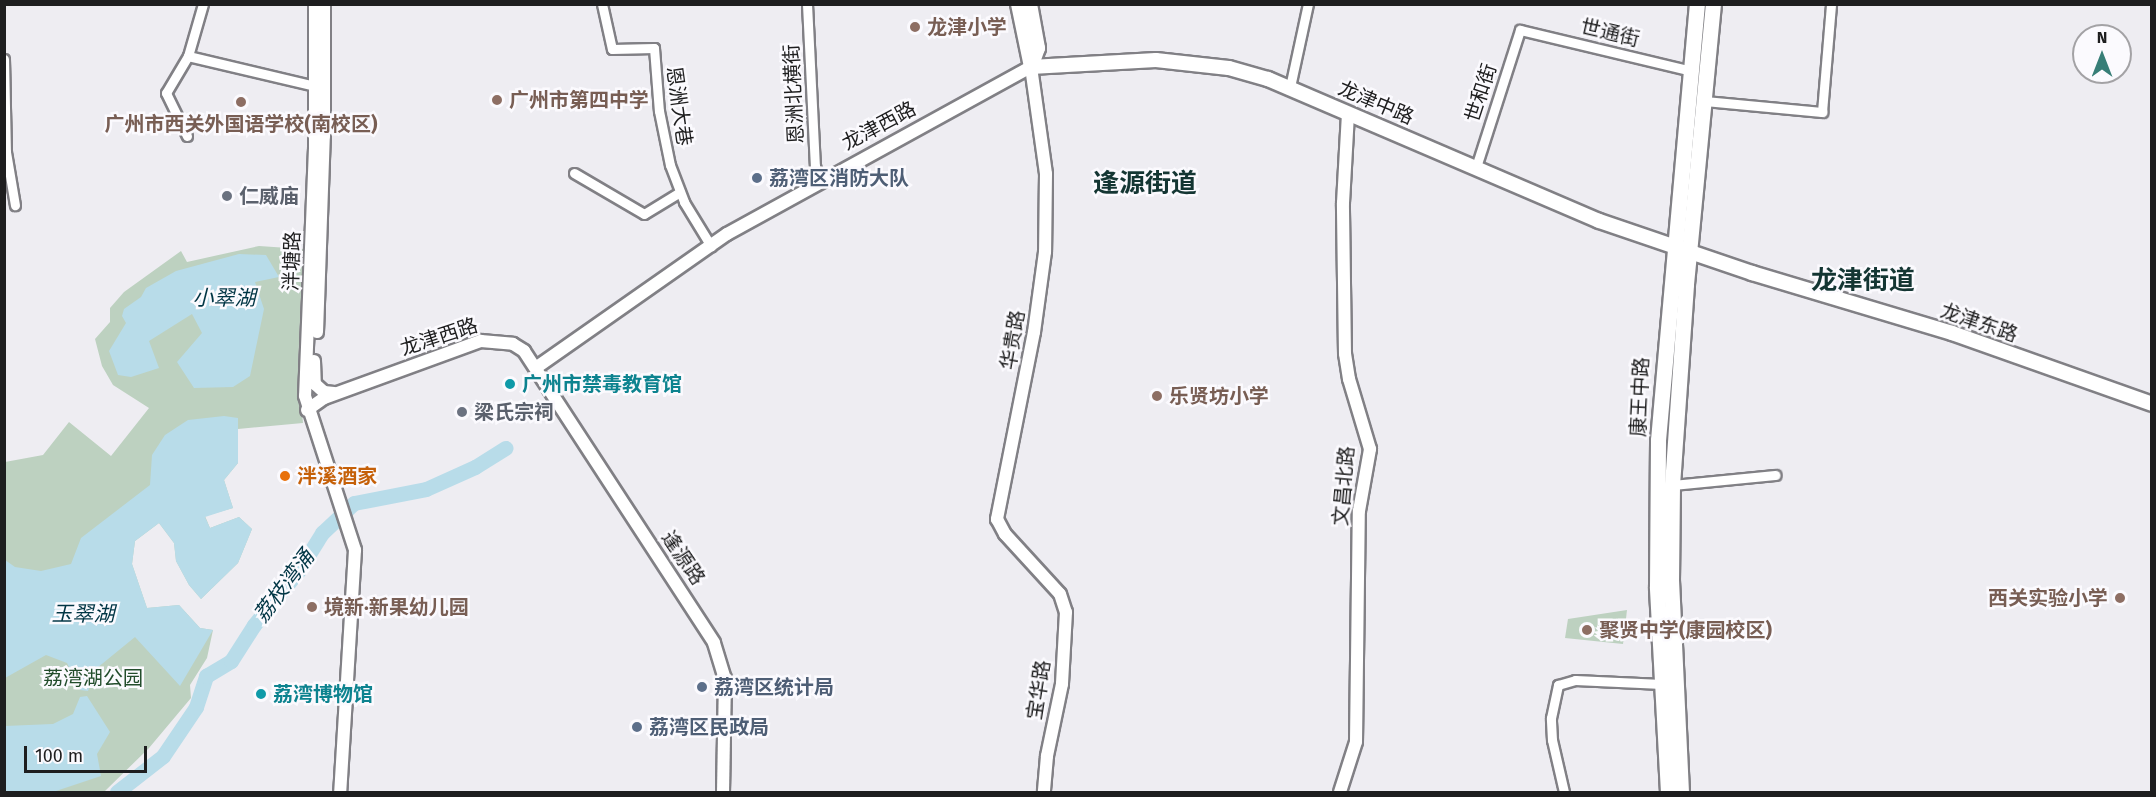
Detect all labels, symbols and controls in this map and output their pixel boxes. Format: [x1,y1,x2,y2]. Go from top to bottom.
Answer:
place label: 龙津小学 [927,15,1007,39]
street label: 世通街 [1578,15,1642,51]
marker: 龙津小学 [908,20,922,34]
north arrow [2072,24,2132,84]
text: N [2097,28,2107,47]
street label: 恩洲北横街 [779,43,809,145]
street label: 世和街 [1460,61,1502,125]
street label: 恩洲大巷 [662,65,696,147]
street label: 龙津中路 [1334,76,1418,130]
place label: 广州市第四中学 [509,88,649,112]
marker: 广州市第四中学 [490,93,504,107]
marker: 广州市西关外国语学校(南校区) [234,95,248,109]
street label: 龙津西路 [838,97,920,155]
place label: 广州市西关外国语学校(南校区) [105,112,377,136]
place label: 荔湾区消防大队 [769,166,909,190]
district label: 逢源街道 [1093,168,1197,200]
marker: 荔湾区消防大队 [750,171,764,185]
place label: 仁威庙 [239,184,299,208]
marker: 仁威庙 [220,189,234,203]
street label: 泮塘路 [279,231,305,291]
district label: 龙津街道 [1811,265,1915,297]
water label: 小翠湖 [193,285,255,311]
street label: 龙津东路 [1937,299,2021,347]
street label: 华贵路 [996,308,1030,372]
street label: 龙津西路 [397,313,481,361]
street label: 康王中路 [1626,356,1654,438]
place label: 广州市禁毒教育馆 [522,372,682,396]
marker: 广州市禁毒教育馆 [503,377,517,391]
place label: 乐贤坊小学 [1169,384,1269,408]
marker: 乐贤坊小学 [1150,389,1164,403]
place label: 梁氏宗祠 [474,400,554,424]
marker: 梁氏宗祠 [455,405,469,419]
street label: 文昌北路 [1329,445,1359,527]
place label: 泮溪酒家 [297,464,377,488]
marker: 泮溪酒家 [278,469,292,483]
street label: 逢源路 [656,526,710,590]
water label: 荔枝湾涌 [249,545,319,627]
place label: 西关实验小学 [1988,586,2108,610]
marker: 西关实验小学 [2113,591,2127,605]
place label: 境新·新果幼儿园 [324,595,469,619]
marker: 境新·新果幼儿园 [305,600,319,614]
water label: 玉翠湖 [52,601,114,627]
place label: 聚贤中学(康园校区) [1599,618,1772,642]
marker: 聚贤中学(康园校区) [1580,623,1594,637]
street label: 宝华路 [1022,658,1056,722]
park label: 荔湾湖公园 [43,666,143,690]
place label: 荔湾区统计局 [714,675,834,699]
marker: 荔湾区统计局 [695,680,709,694]
place label: 荔湾博物馆 [273,682,373,706]
marker: 荔湾博物馆 [254,687,268,701]
place label: 荔湾区民政局 [649,715,769,739]
marker: 荔湾区民政局 [630,720,644,734]
scale bar [27,734,150,772]
text: 100 m [35,745,83,767]

